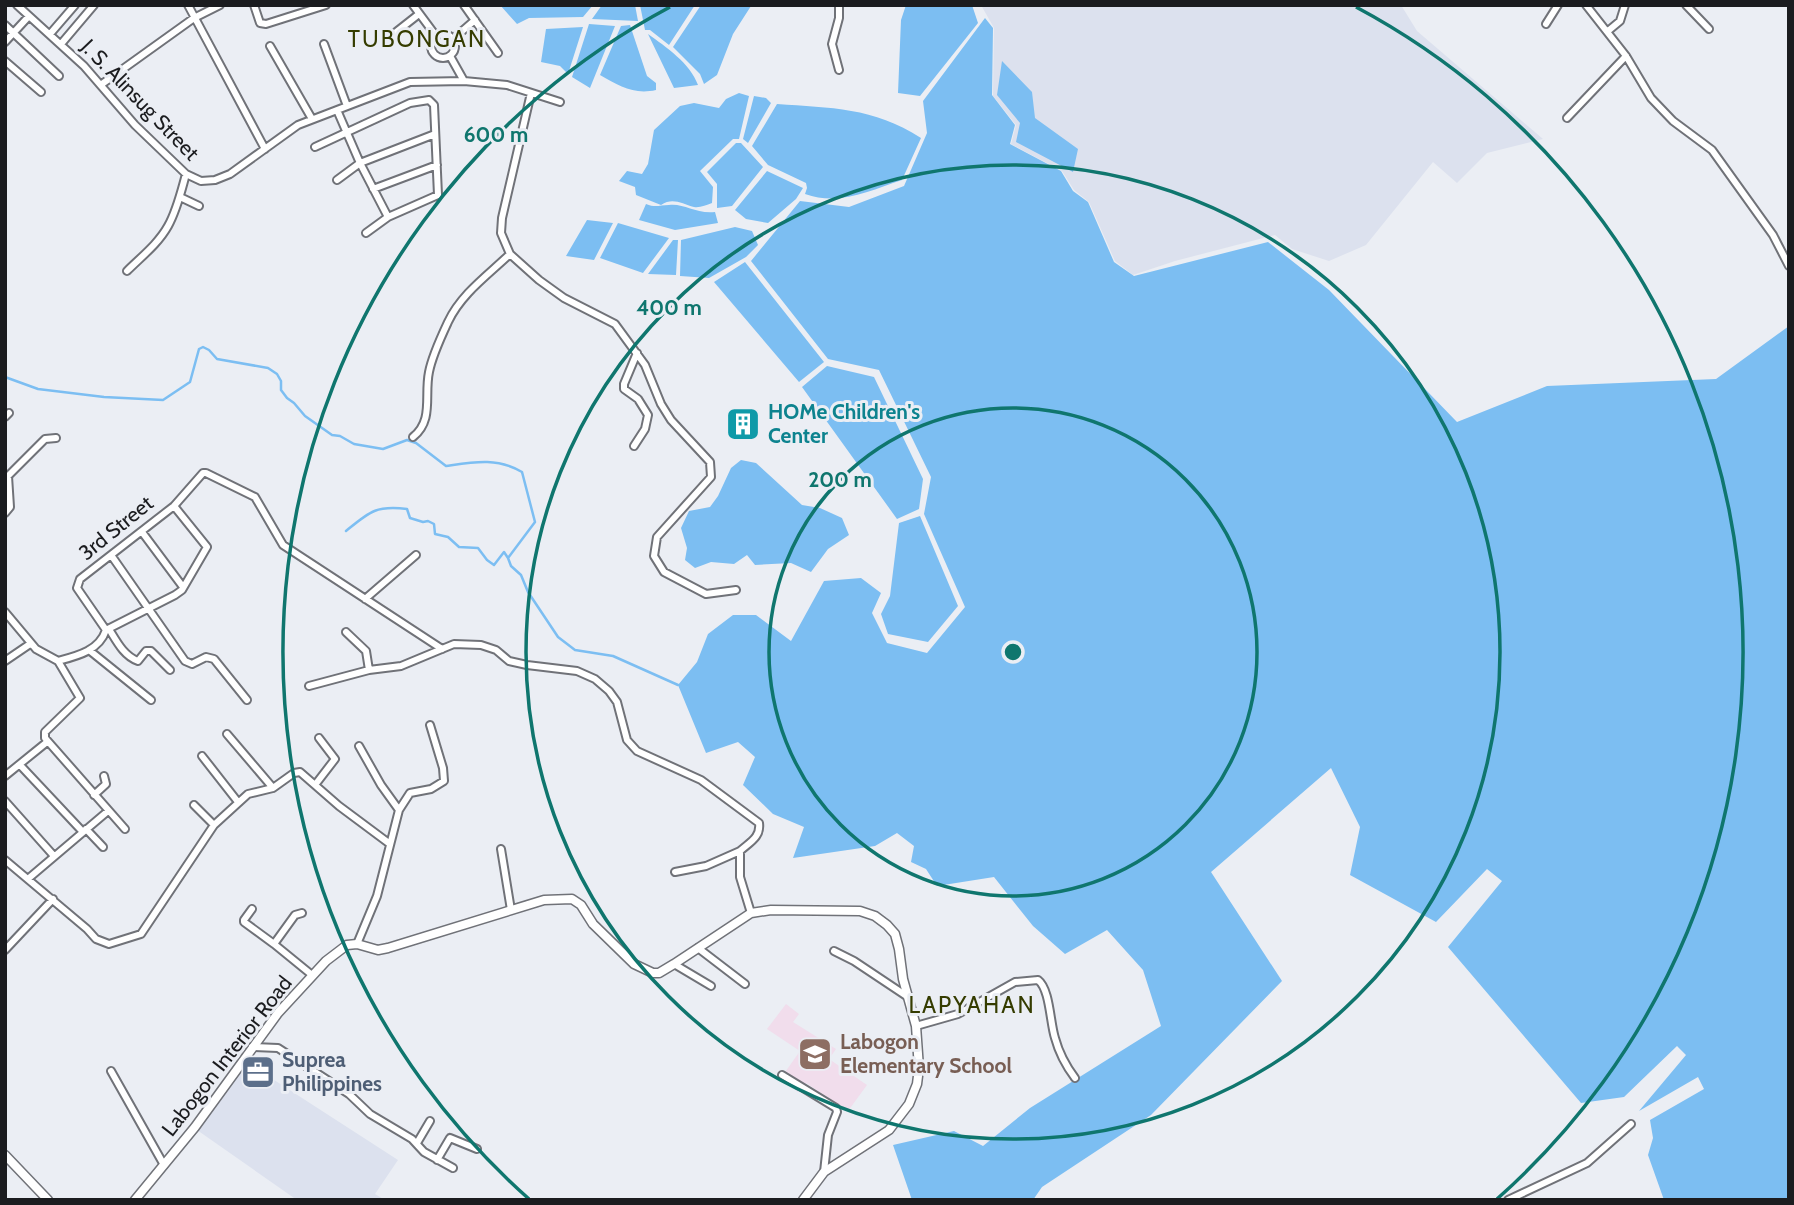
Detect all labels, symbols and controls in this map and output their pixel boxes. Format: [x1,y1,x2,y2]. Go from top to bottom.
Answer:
district label: TUBONGAN [348,25,486,53]
street label: J. S. Alinsug Street [76,33,204,165]
text: 600 m [464,122,528,147]
text: 400 m [636,295,702,320]
place label: HOMe Children's Center [768,399,920,448]
building icon: HOMe Children's Center [724,405,762,443]
text: 200 m [808,467,872,492]
street label: 3rd Street [74,490,158,565]
centre of rings [1001,640,1025,664]
street label: Labogon Interior Road [156,971,297,1141]
district label: LAPYAHAN [908,991,1036,1019]
place label: Labogon Elementary School [840,1029,1013,1078]
school or university icon: Labogon Elementary School [796,1035,834,1073]
place label: Suprea Philippines [282,1047,382,1096]
office icon: Suprea Philippines [239,1053,277,1091]

